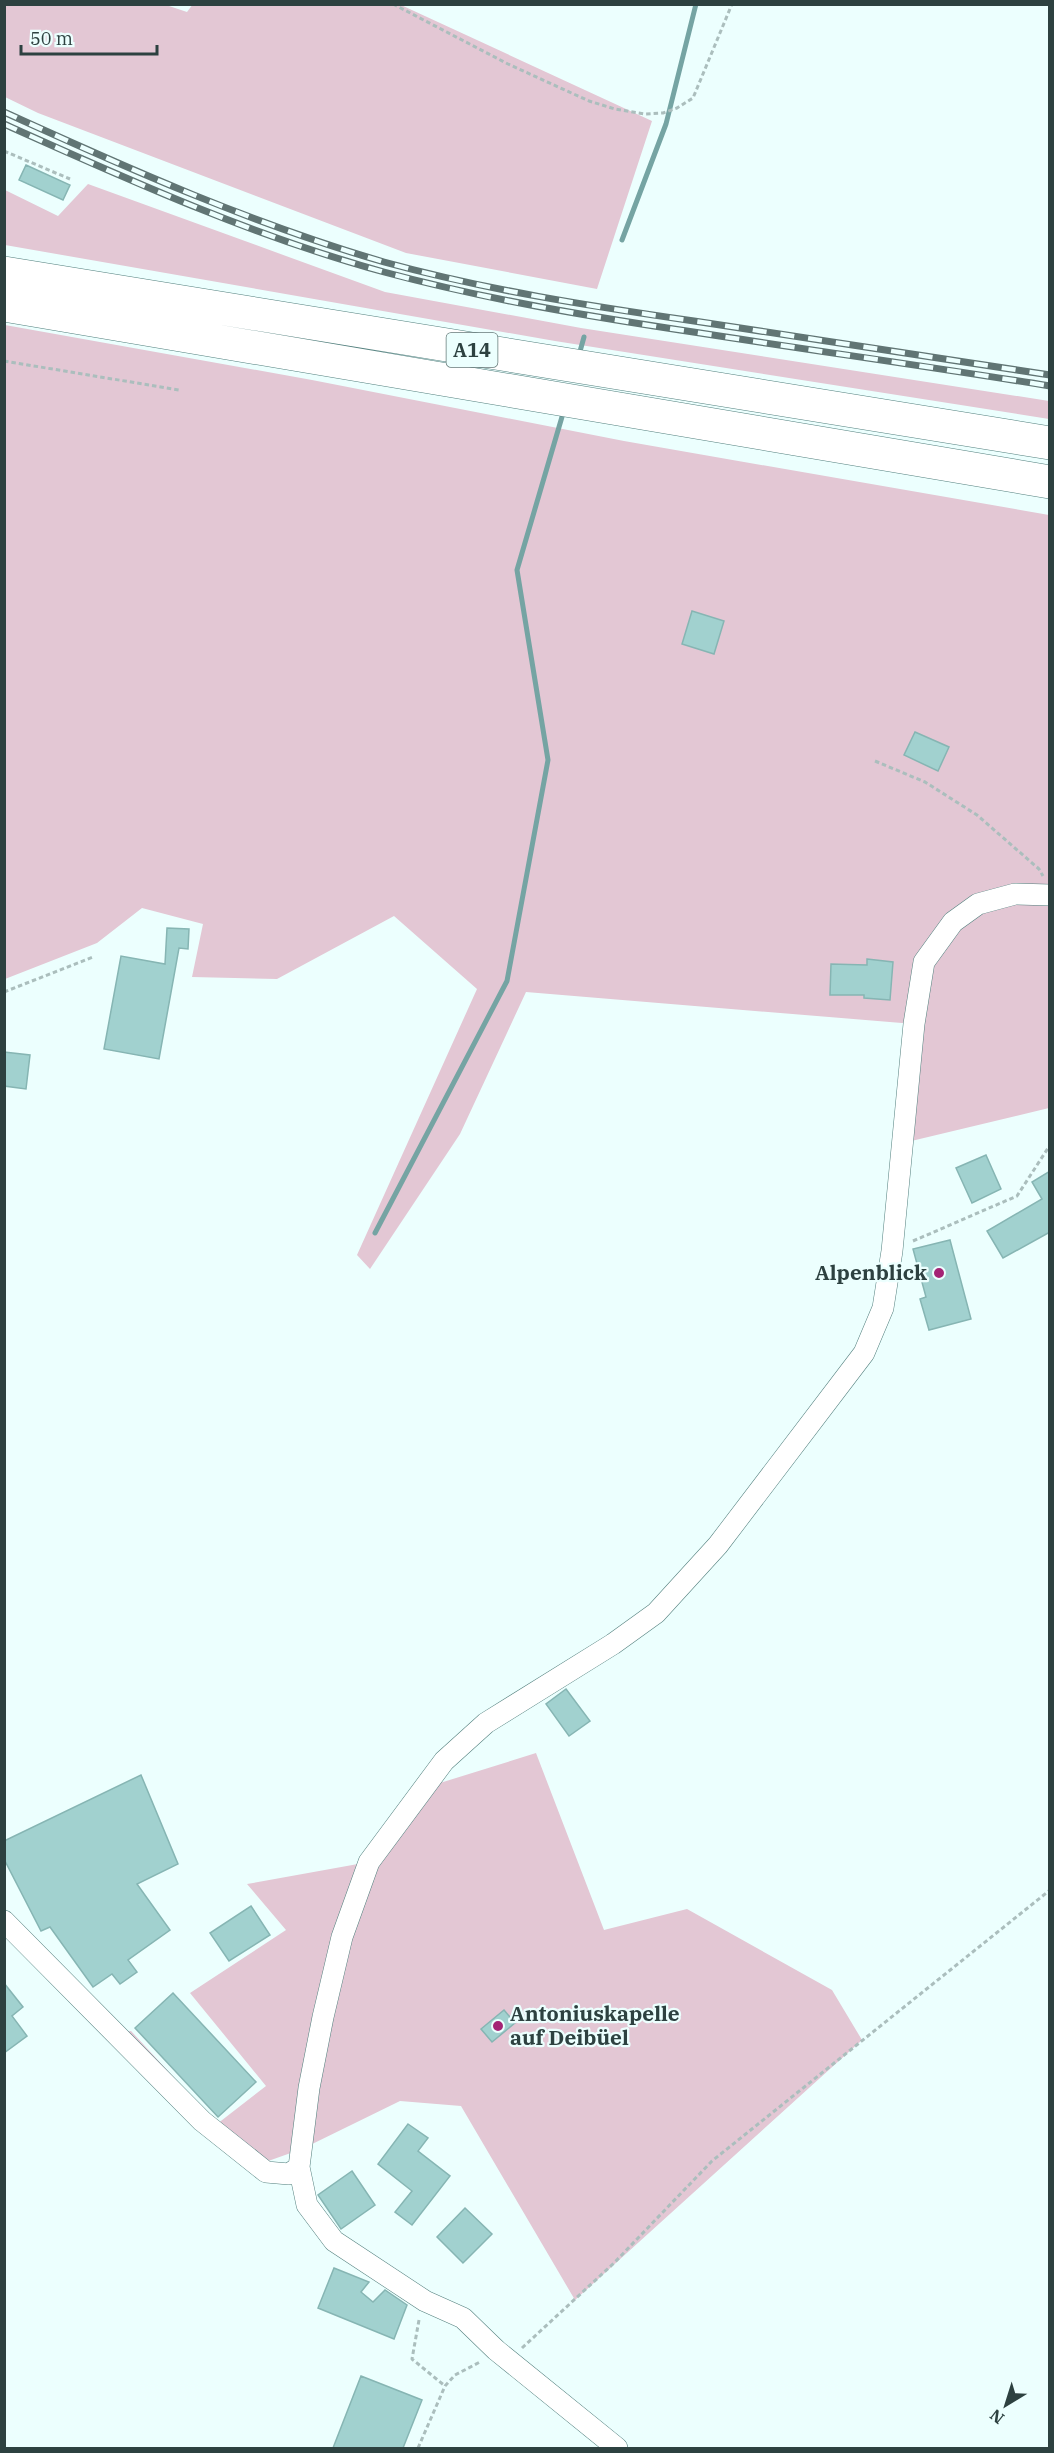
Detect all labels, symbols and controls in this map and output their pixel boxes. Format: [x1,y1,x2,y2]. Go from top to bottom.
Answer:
scale bar [21,18,158,56]
text: 50 m [30,27,73,50]
road number: A14 [446,333,498,367]
place label: Alpenblick [815,1258,927,1286]
marker: Alpenblick [932,1266,946,1280]
place label: Antoniuskapelle auf Deibüel [510,1999,680,2051]
marker: Antoniuskapelle auf Deibüel [491,2019,505,2033]
north arrow [976,2375,1036,2435]
text: N [986,2405,1008,2429]

